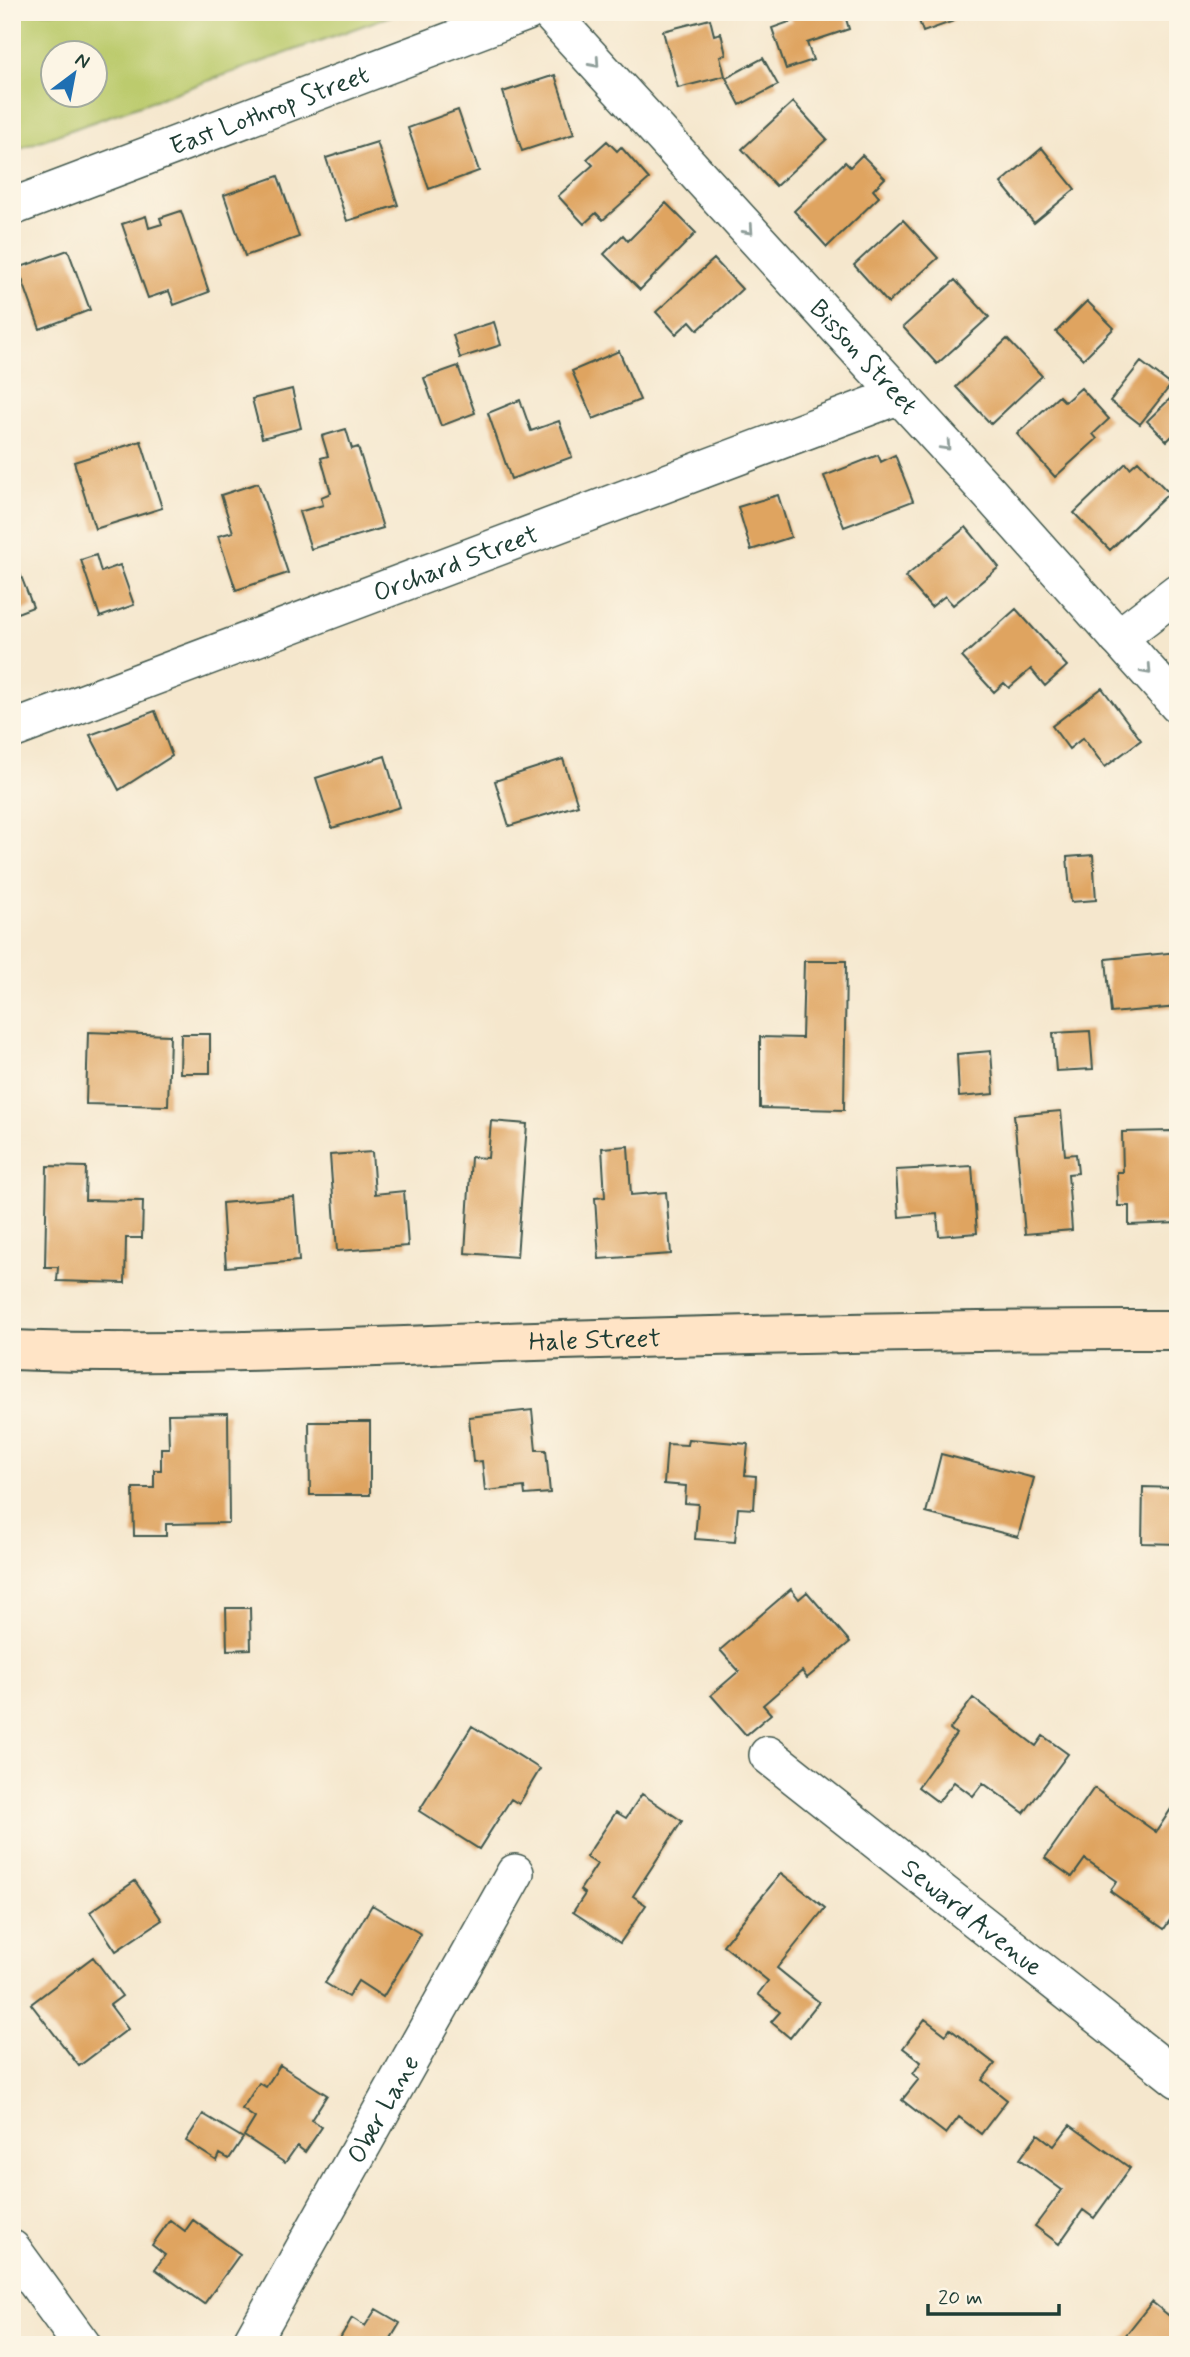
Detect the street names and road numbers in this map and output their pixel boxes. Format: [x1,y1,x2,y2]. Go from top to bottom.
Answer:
street label: East Lothrop Street [166,58,374,165]
street label: Bisson Street [801,293,924,423]
street label: Orchard Street [369,518,544,611]
street label: Hale Street [528,1322,661,1360]
street label: Seward Avenue [894,1852,1049,1985]
street label: Ober Lane [340,2049,429,2170]

